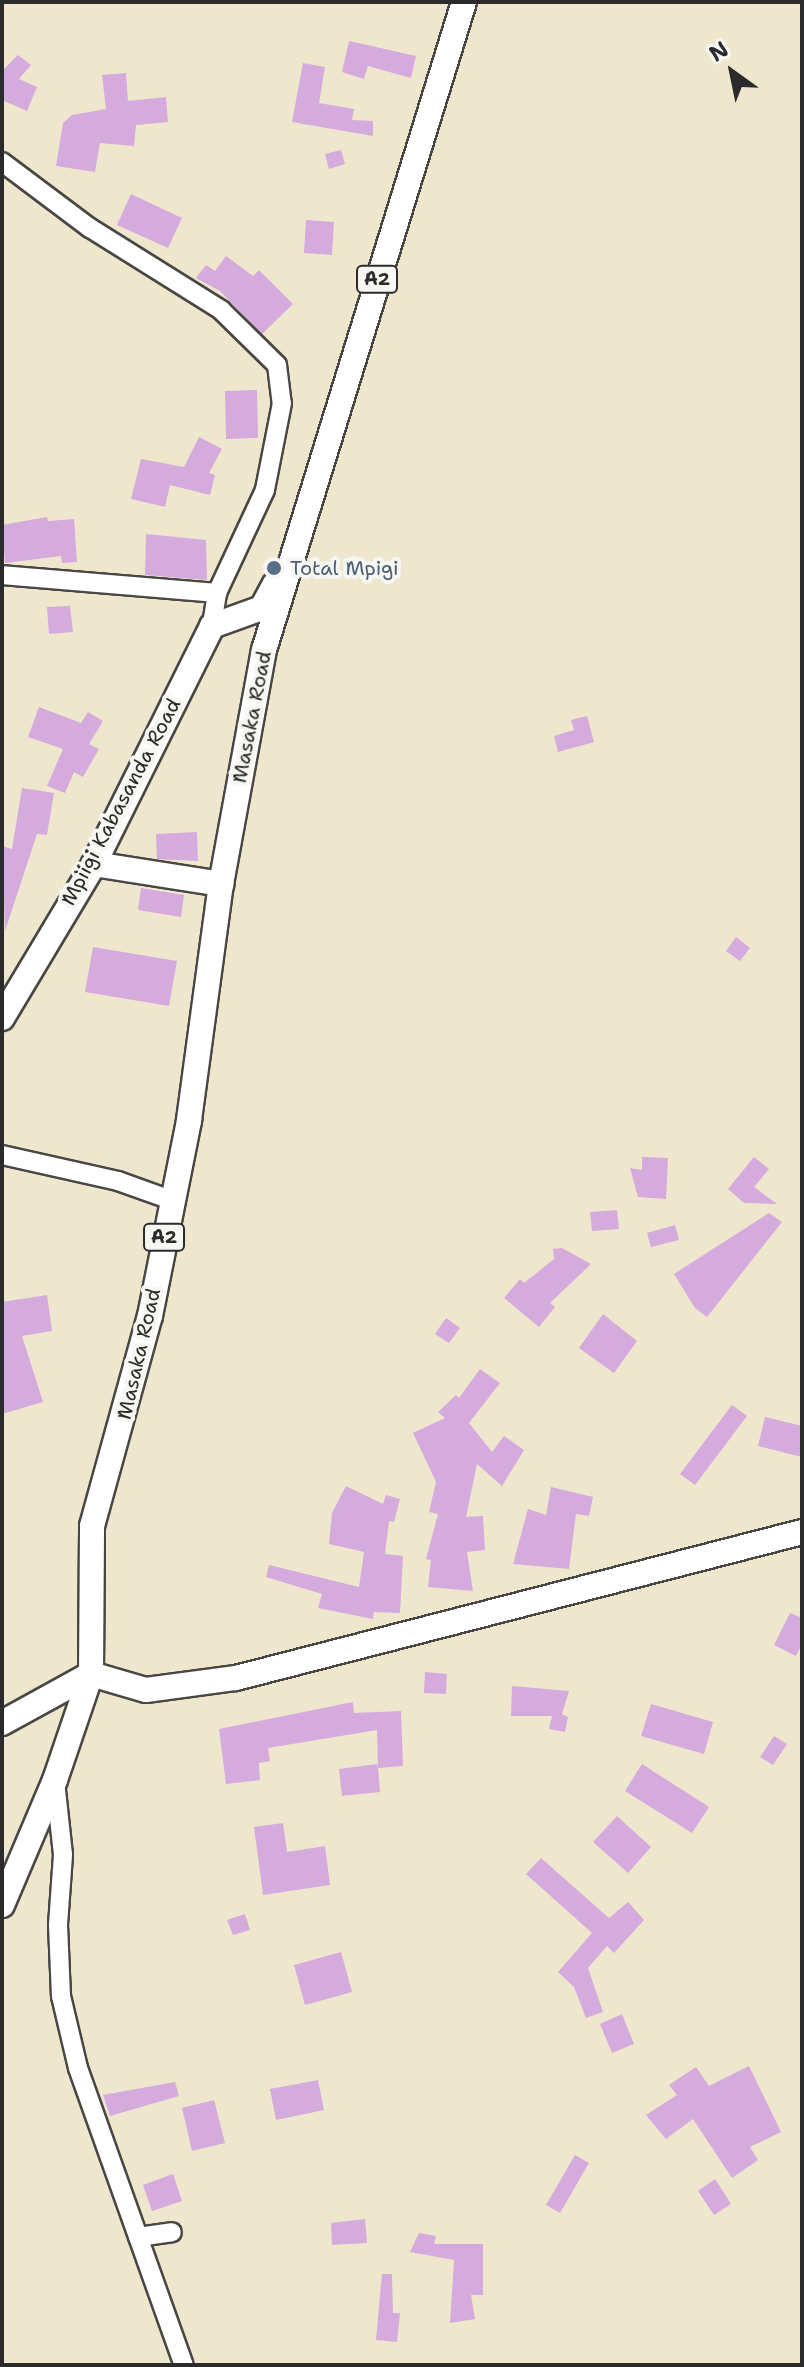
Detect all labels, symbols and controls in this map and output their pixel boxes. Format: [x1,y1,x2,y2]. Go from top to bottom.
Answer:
north arrow [692,32,772,112]
text: N [703,35,734,68]
road number: A2 [355,265,399,293]
place label: Total Mpigi [290,556,399,580]
marker: Total Mpigi [265,559,283,577]
street label: Masaka Road [227,649,277,785]
street label: Mpiigi Kabasanda Road [56,694,186,910]
road number: A2 [142,1223,186,1251]
street label: Masaka Road [112,1286,166,1422]

